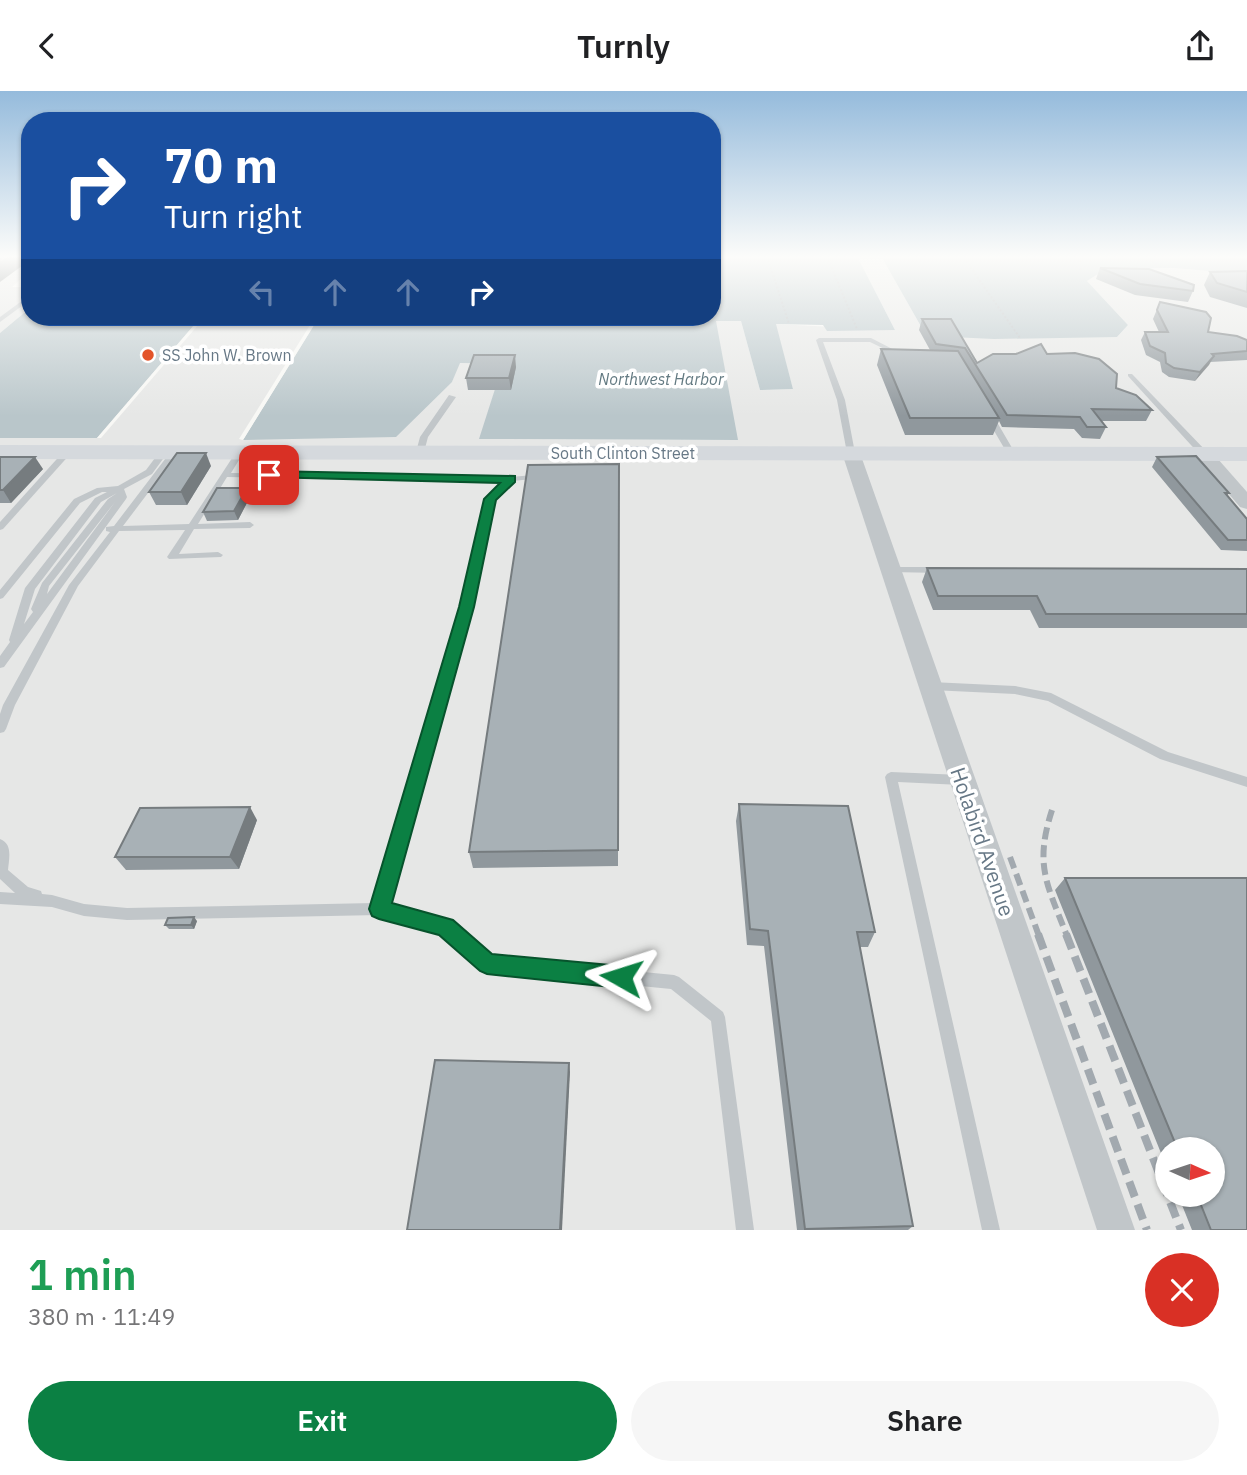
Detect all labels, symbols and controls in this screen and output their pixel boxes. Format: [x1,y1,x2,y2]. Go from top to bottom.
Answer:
text: Turnly [577,25,670,67]
icon: back [28,27,66,65]
icon: share [1181,27,1219,65]
text: 70 m [164,133,278,196]
icon: right [49,140,140,231]
text: Turn right [164,195,302,237]
icon: left [243,273,281,311]
icon: ahead [316,273,354,311]
icon: ahead [389,273,427,311]
icon: right [462,273,500,311]
place label: SS John W. Brown [162,345,292,365]
marker: SS John W. Brown [140,347,156,363]
water label: Northwest Harbor [598,369,725,389]
street label: South Clinton Street [551,443,695,463]
pin [239,445,299,505]
icon: arrive [250,456,288,494]
street label: Holabird Avenue [944,763,1022,920]
position arrow [584,940,658,1014]
north arrow [1155,1137,1225,1207]
map controls [1155,1137,1225,1207]
text: 1 min [28,1247,137,1302]
button: close [1145,1253,1219,1327]
text: 380 m · 11:49 [28,1301,175,1331]
button: Exit [28,1381,617,1461]
button: Share [631,1381,1219,1461]

